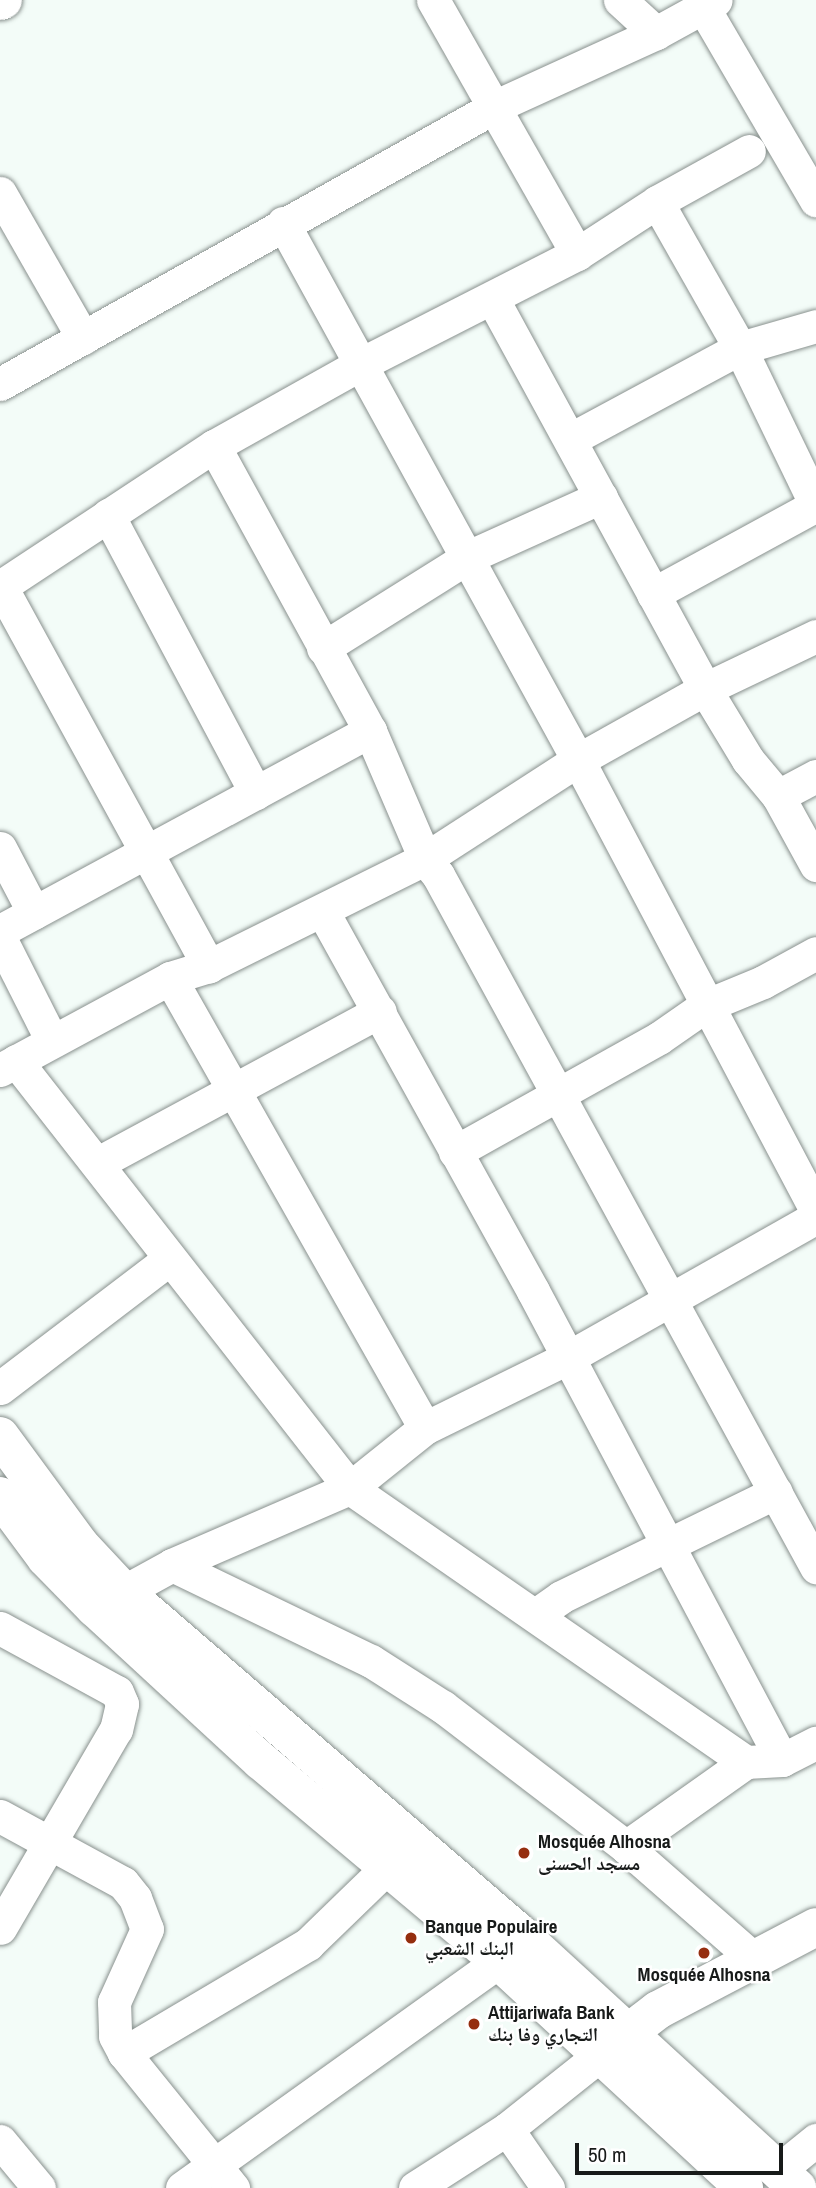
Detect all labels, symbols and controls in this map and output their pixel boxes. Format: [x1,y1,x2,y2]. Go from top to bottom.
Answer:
place label: Mosquée Alhosna مسجد الحسنى [538,1831,671,1875]
marker: Mosquée Alhosna مسجد الحسنى [516,1845,532,1861]
place label: Banque Populaire البنك الشعبي [425,1916,557,1960]
marker: Banque Populaire البنك الشعبي [403,1930,419,1946]
marker: Mosquée Alhosna [696,1945,712,1961]
place label: Mosquée Alhosna [637,1964,771,1986]
place label: Attijariwafa Bank التجاري وفا بنك [488,2002,614,2046]
marker: Attijariwafa Bank التجاري وفا بنك [466,2016,482,2032]
scale bar [578,2128,786,2172]
text: 50 m [588,2140,626,2169]

